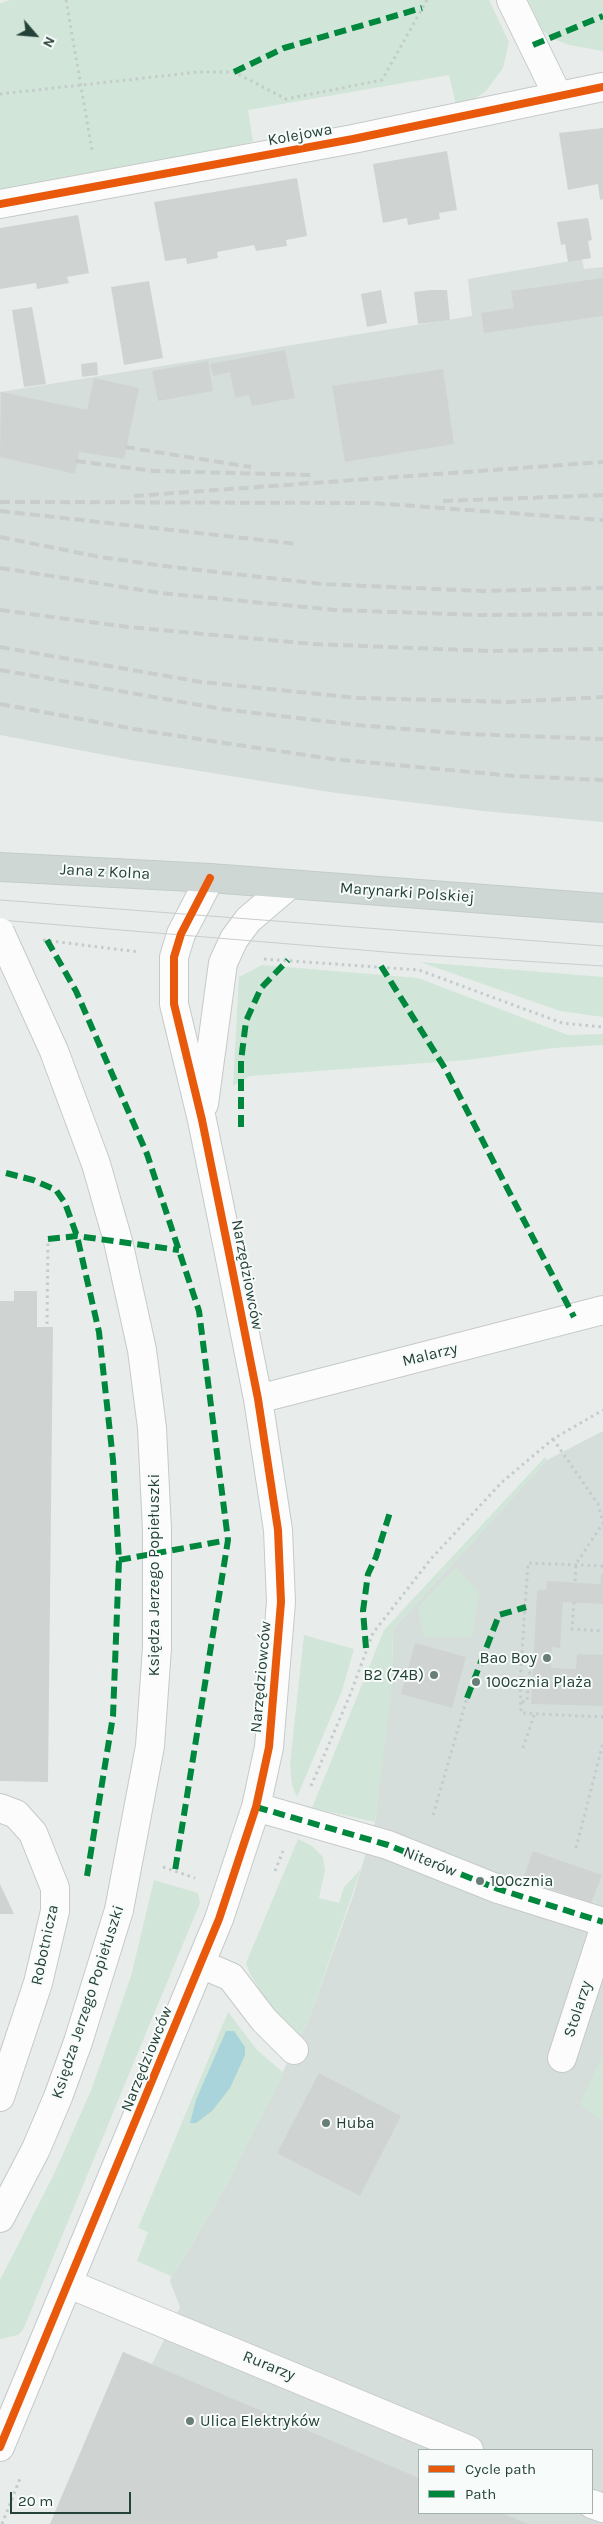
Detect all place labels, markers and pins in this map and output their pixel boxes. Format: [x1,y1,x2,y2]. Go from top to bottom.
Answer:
place label: Bao Boy [480,1648,537,1668]
marker: Bao Boy [541,1652,553,1664]
place label: B2 (74B) [363,1665,424,1685]
marker: B2 (74B) [428,1669,440,1681]
place label: 100cznia Plaża [486,1672,592,1692]
marker: 100cznia Plaża [470,1676,482,1688]
place label: 100cznia [490,1871,553,1891]
marker: 100cznia [474,1875,486,1887]
place label: Huba [336,2113,375,2133]
marker: Huba [320,2117,332,2129]
place label: Ulica Elektryków [200,2411,320,2431]
marker: Ulica Elektryków [184,2415,196,2427]

